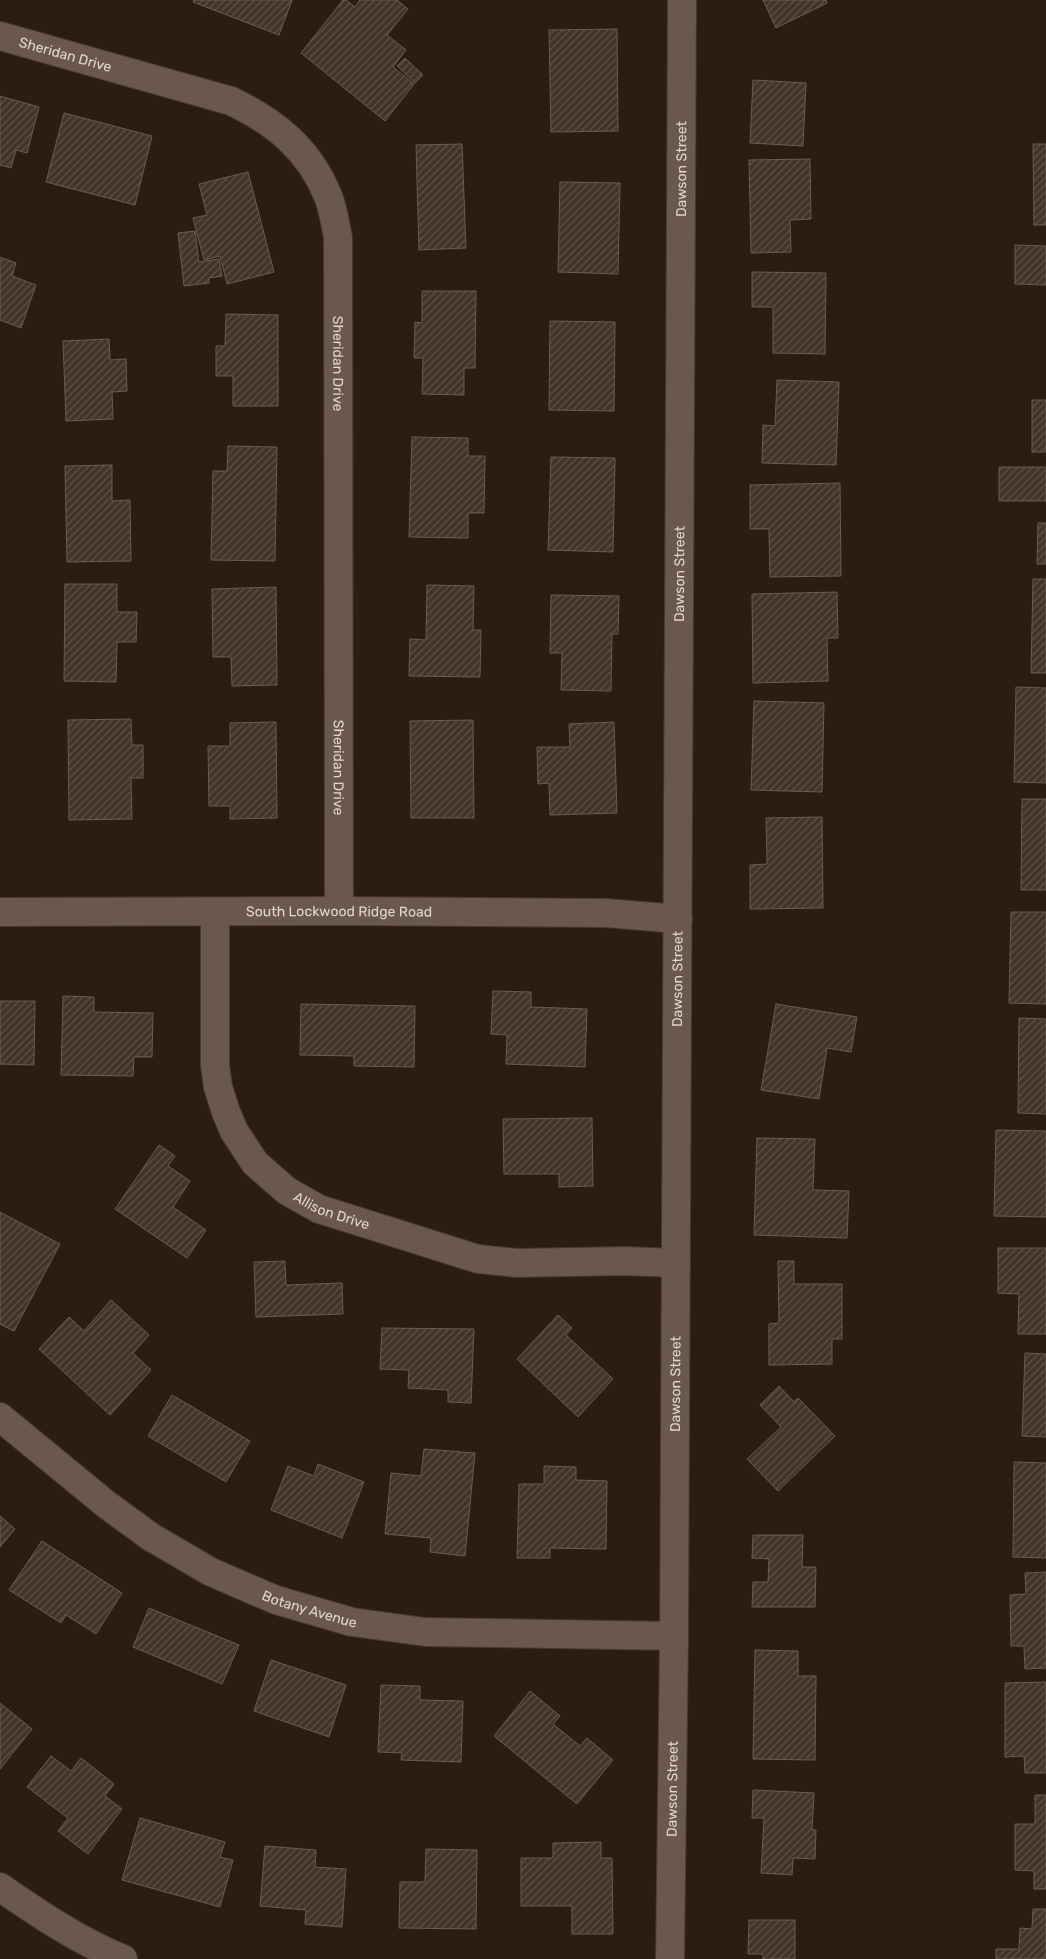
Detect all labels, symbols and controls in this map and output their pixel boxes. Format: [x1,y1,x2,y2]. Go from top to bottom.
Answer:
street label: Sheridan Drive [17,34,114,76]
street label: Dawson Street [673,120,690,217]
street label: Sheridan Drive [329,316,346,411]
street label: Dawson Street [671,525,688,622]
street label: Sheridan Drive [330,720,347,815]
street label: South Lockwood Ridge Road [246,903,432,921]
street label: Dawson Street [669,930,686,1027]
street label: Allison Drive [290,1188,372,1233]
street label: Dawson Street [667,1335,684,1432]
street label: Botany Avenue [259,1587,358,1632]
street label: Dawson Street [664,1740,682,1837]

